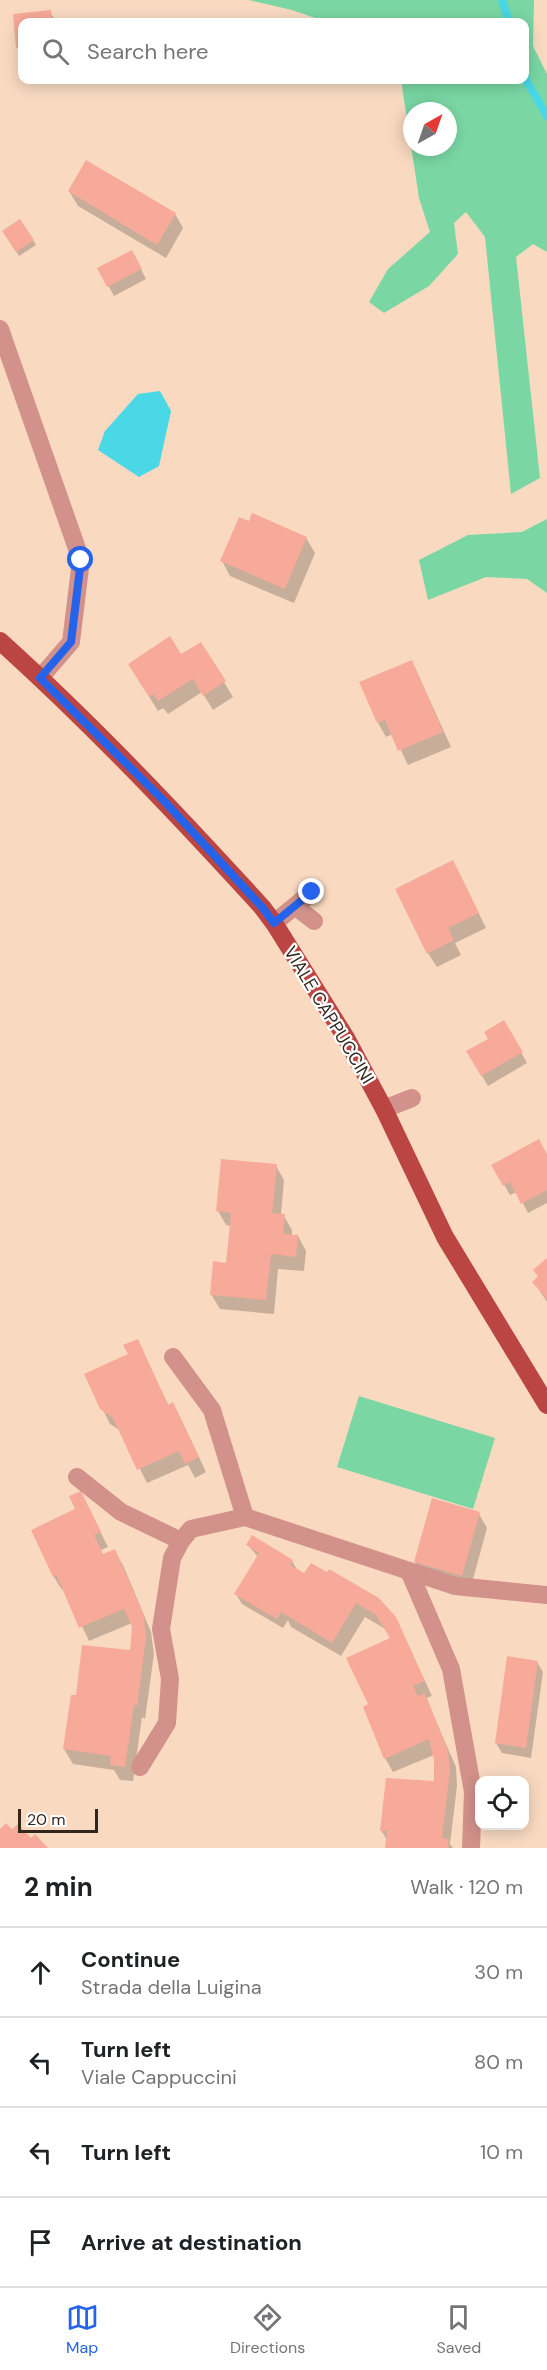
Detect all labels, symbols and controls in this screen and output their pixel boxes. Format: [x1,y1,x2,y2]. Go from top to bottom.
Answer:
search box [18,18,529,84]
icon: search [39,35,72,68]
text: Search here [87,37,208,66]
north arrow [403,102,457,156]
route start [67,546,93,572]
route end [298,878,324,904]
street label: VIALE CAPPUCCINI [278,942,380,1088]
map controls [475,1776,529,1830]
button: locate [475,1776,529,1830]
scale bar [18,1806,98,1834]
text: 20 m [27,1809,66,1830]
text: 2 min [24,1870,93,1904]
text: Walk · 120 m [410,1874,523,1900]
text: Continue [81,1945,180,1974]
icon: ahead [24,1956,57,1989]
text: 30 m [474,1959,523,1985]
text: Strada della Luigina [81,1974,262,2000]
text: Turn left [81,2035,171,2064]
icon: left [24,2046,57,2079]
text: 80 m [474,2049,523,2075]
text: Viale Cappuccini [81,2064,237,2090]
icon: left [24,2136,57,2169]
text: Turn left [81,2138,171,2167]
text: 10 m [480,2139,523,2165]
icon: arrive [24,2226,57,2259]
text: Arrive at destination [81,2228,302,2257]
tab: Map [66,2301,99,2358]
tab: Directions [230,2301,305,2358]
tab: Saved [437,2301,481,2358]

